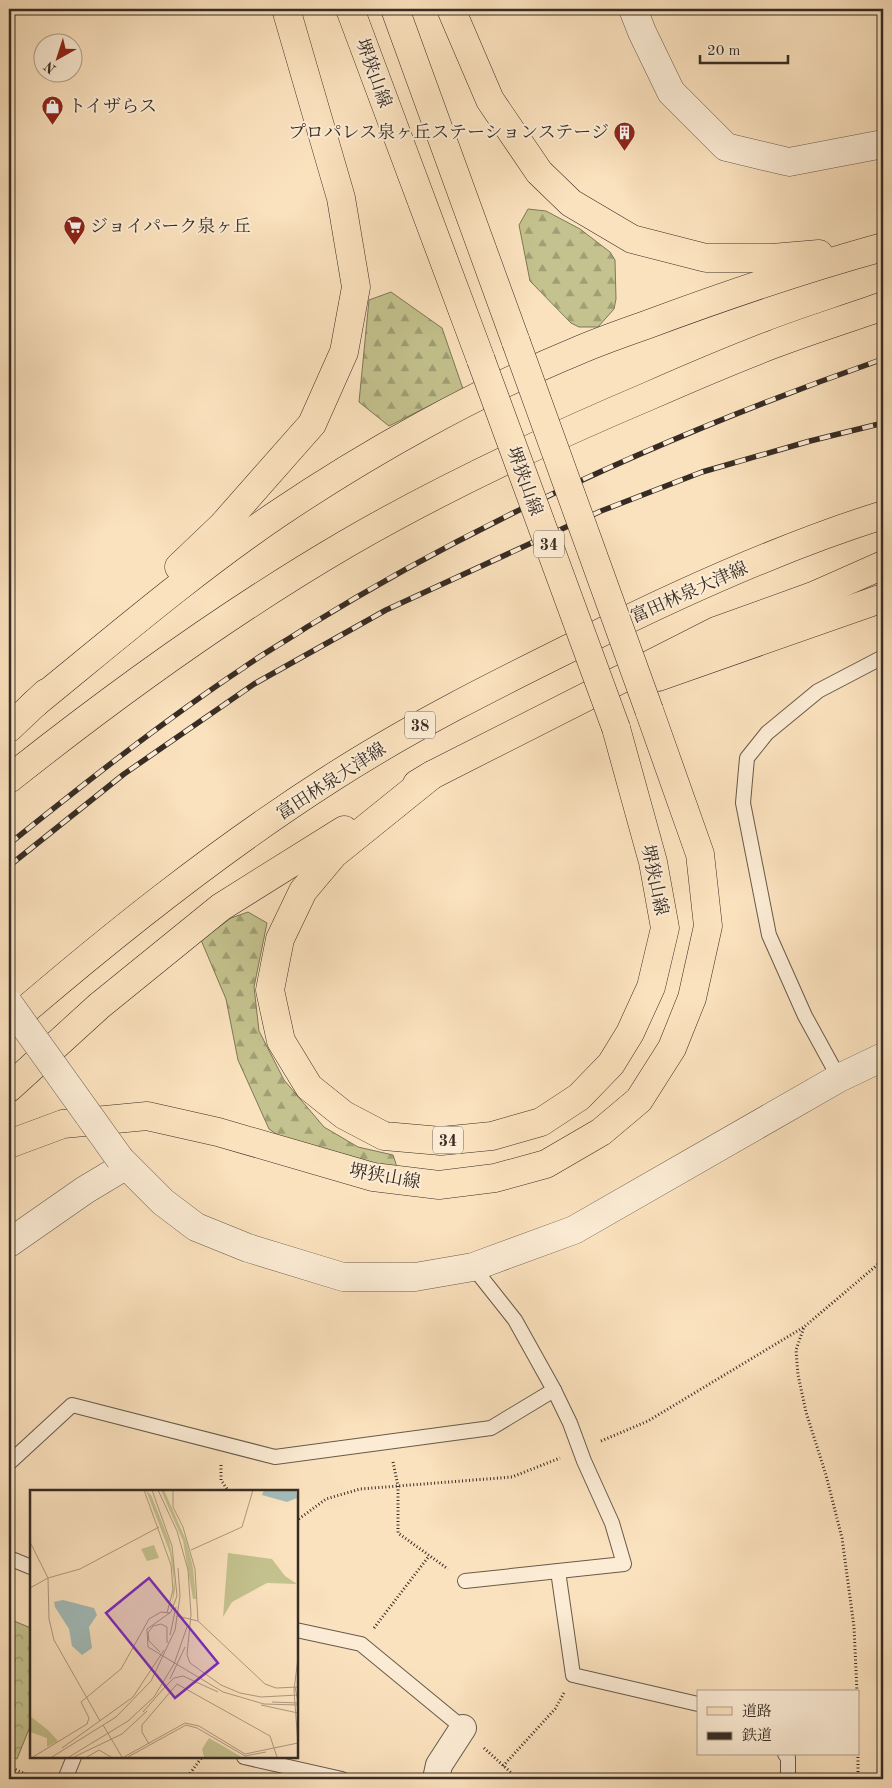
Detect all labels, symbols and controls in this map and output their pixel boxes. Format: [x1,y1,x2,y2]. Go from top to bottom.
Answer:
north arrow [32,32,82,82]
scale bar [700,32,787,64]
street label: 堺狭山線 [352,36,396,110]
text: 20 m [707,44,741,59]
text: N [42,58,59,76]
shop icon: トイザらス [40,94,64,125]
place label: トイザらス [68,97,157,116]
building icon: プロパレス泉ヶ丘ステーションステージ [613,120,637,151]
place label: プロパレス泉ヶ丘ステーションステージ [288,122,609,142]
supermarket icon: ジョイパーク泉ヶ丘 [62,214,86,245]
place label: ジョイパーク泉ヶ丘 [90,216,251,236]
street label: 堺狭山線 [503,444,547,518]
road number: 34 [534,530,564,558]
street label: 富田林泉大津線 [627,557,751,627]
road number: 38 [405,712,435,738]
street label: 富田林泉大津線 [273,738,389,824]
street label: 堺狭山線 [638,843,672,917]
road number: 34 [433,1126,463,1154]
street label: 堺狭山線 [348,1160,422,1192]
inset map [30,1490,298,1758]
legend [697,1690,860,1756]
text: 道路 [742,1703,772,1720]
text: 鉄道 [742,1727,772,1744]

